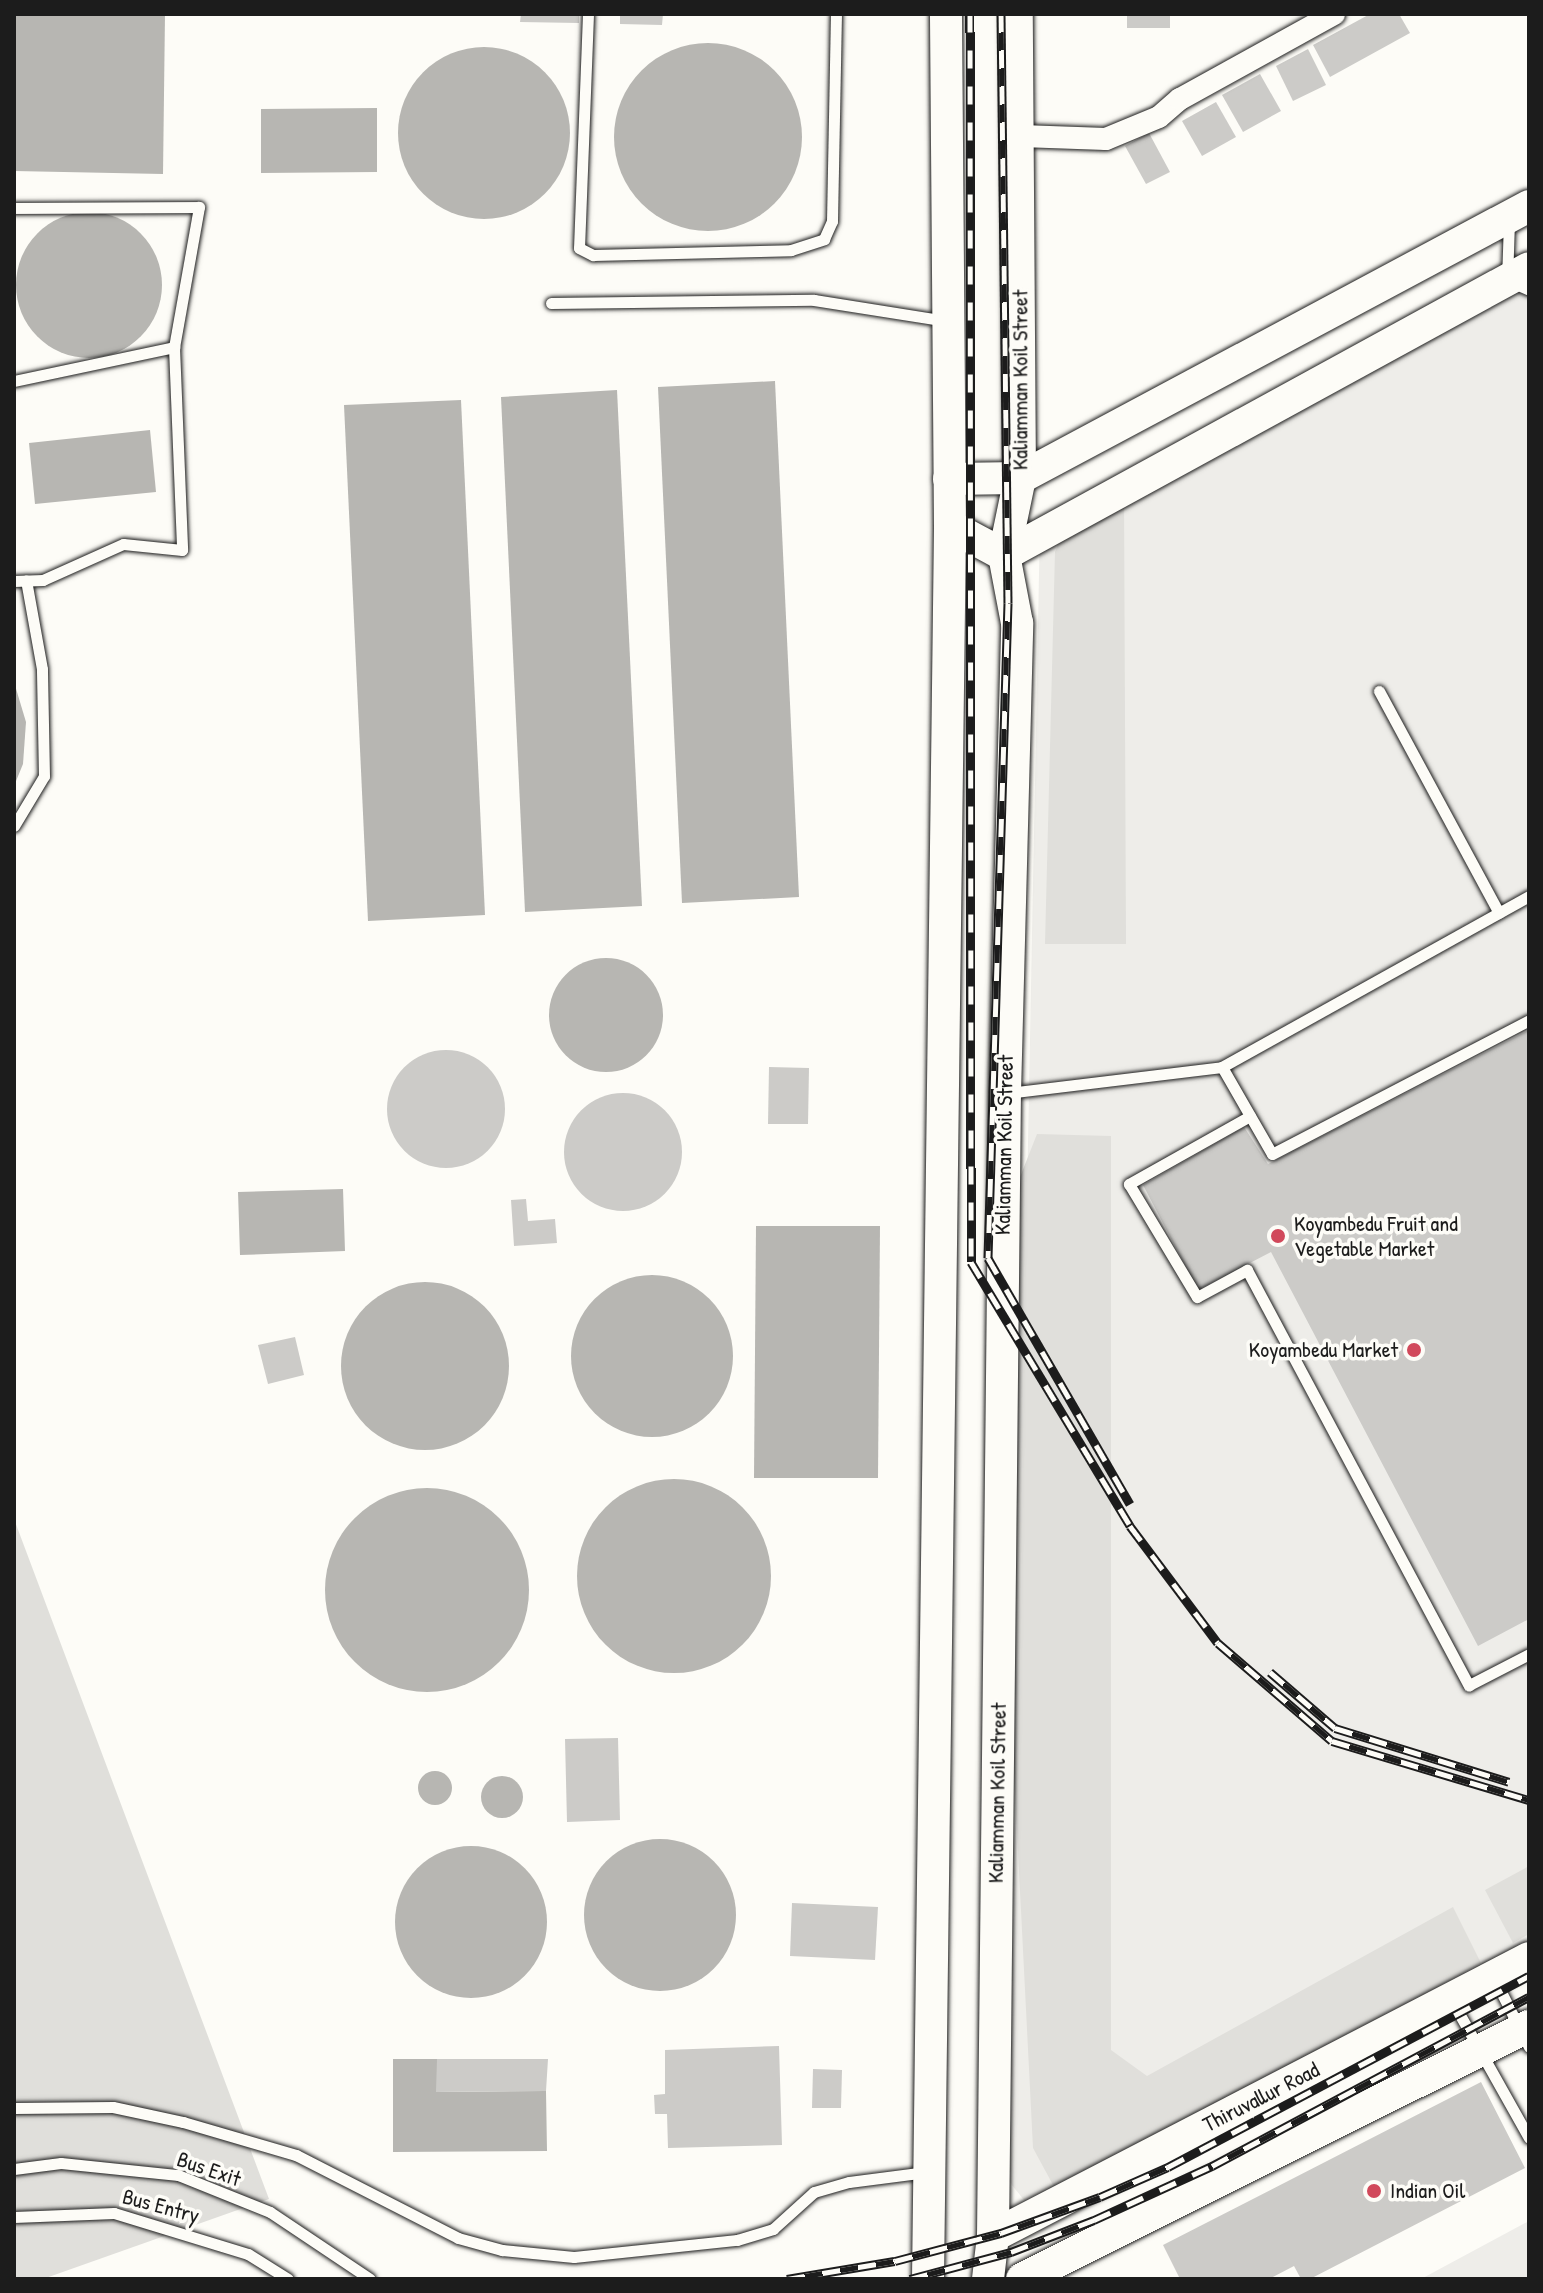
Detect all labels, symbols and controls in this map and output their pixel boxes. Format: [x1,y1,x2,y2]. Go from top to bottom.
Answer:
street label: Kaliamman Koil Street [1007,290,1033,470]
street label: Kaliamman Koil Street [989,1055,1019,1235]
place label: Koyambedu Fruit and Vegetable Market [1294,1210,1458,1262]
marker: Koyambedu Fruit and Vegetable Market [1269,1227,1287,1245]
place label: Koyambedu Market [1249,1337,1398,1363]
marker: Koyambedu Market [1405,1341,1423,1359]
street label: Kaliamman Koil Street [982,1703,1012,1883]
street label: Thiruvallur Road [1198,2056,1324,2138]
street label: Bus Exit [174,2146,244,2192]
place label: Indian Oil [1390,2178,1465,2204]
marker: Indian Oil [1365,2182,1383,2200]
street label: Bus Entry [120,2183,202,2229]

